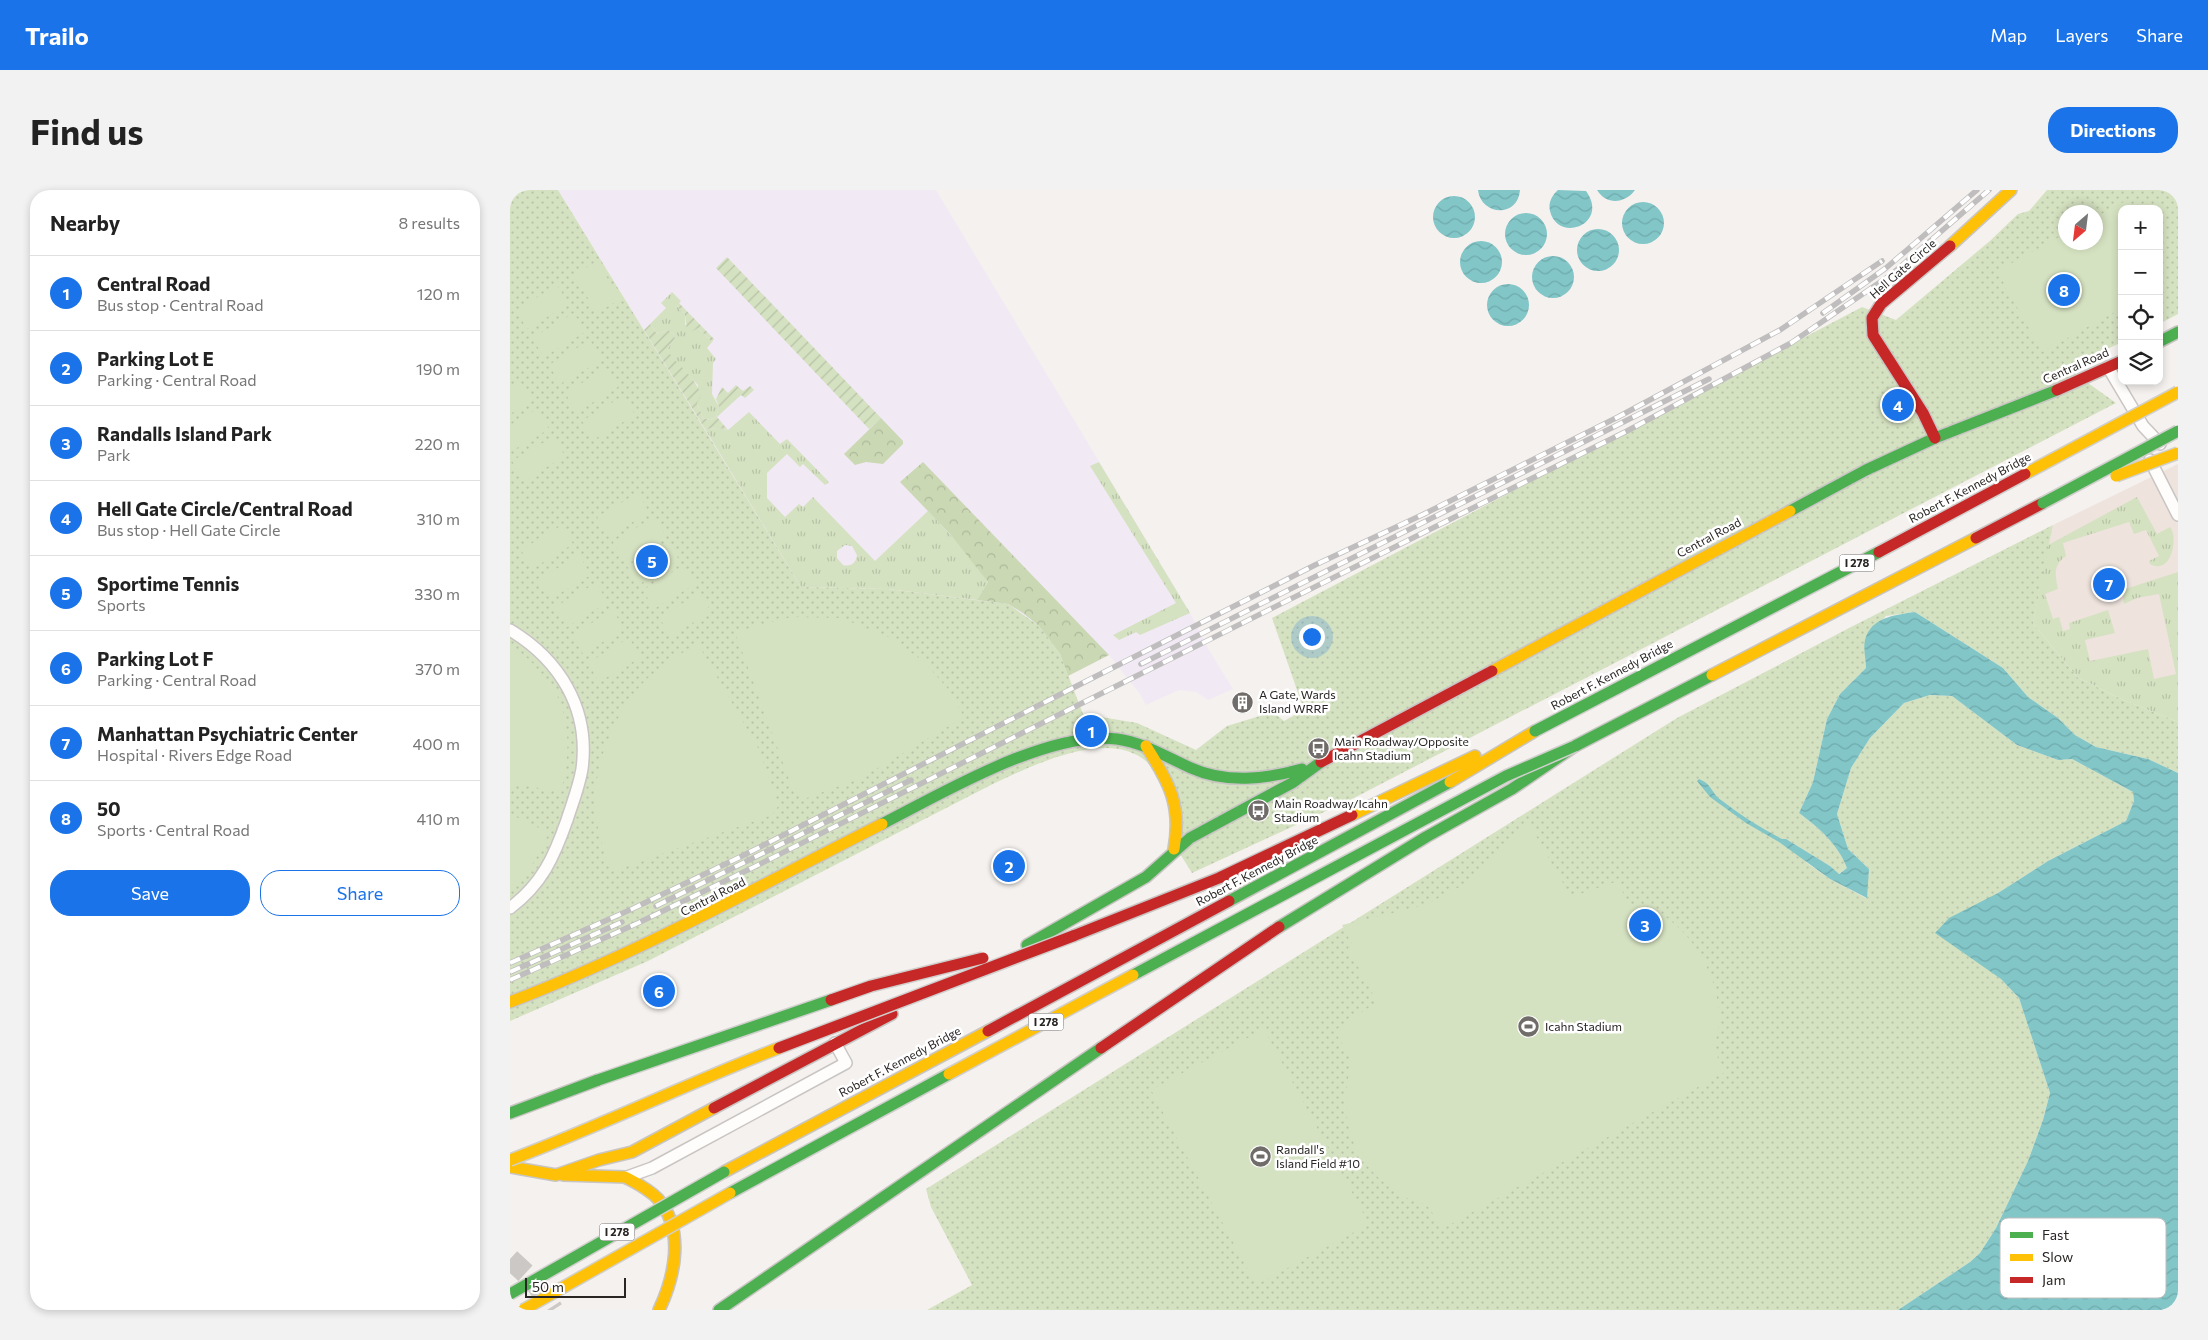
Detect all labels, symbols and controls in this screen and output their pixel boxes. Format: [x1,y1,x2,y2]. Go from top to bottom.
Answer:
text: Trailo [25,21,89,50]
text: Map [1990,24,2027,46]
text: Layers [2055,24,2108,46]
text: Share [2136,24,2183,46]
button: Directions [2048,107,2178,153]
text: Find us [30,109,144,152]
north arrow [2058,205,2103,250]
map controls [2118,205,2163,385]
button: + [2118,205,2163,250]
text: Nearby [50,210,120,235]
text: 8 results [399,213,460,232]
street label: Hell Gate Circle [1866,236,1938,301]
button: − [2118,250,2163,295]
pin: 8 [2048,271,2080,309]
text: Central Road [97,272,210,295]
text: 1 [62,284,70,303]
text: 120 m [417,284,460,303]
text: Bus stop · Central Road [97,295,263,314]
button: locate [2118,295,2163,340]
button: layers [2118,340,2163,385]
street label: Central Road [2040,344,2111,386]
text: Parking Lot E [97,347,214,370]
text: 2 [61,359,71,378]
text: 190 m [416,359,460,378]
text: Parking · Central Road [97,370,257,389]
pin: 4 [1882,386,1914,424]
text: Randalls Island Park [97,422,272,445]
text: 3 [61,434,71,453]
text: 220 m [415,434,460,453]
text: Park [97,445,130,464]
street label: Robert F. Kennedy Bridge [1906,449,2033,525]
text: Hell Gate Circle/Central Road [97,497,353,520]
text: 4 [61,509,71,528]
text: 310 m [417,509,460,528]
street label: Central Road [1674,514,1743,560]
text: Bus stop · Hell Gate Circle [97,520,281,539]
pin: 5 [636,542,668,580]
road number: I 278 [1840,554,1874,572]
pin: 7 [2093,565,2125,603]
text: Sportime Tennis [97,572,239,595]
text: 5 [61,584,71,603]
text: 330 m [414,584,460,603]
text: Sports [97,595,146,614]
your location [1299,624,1325,650]
street label: Robert F. Kennedy Bridge [1548,636,1675,712]
text: Parking Lot F [97,647,213,670]
text: 6 [61,659,71,678]
text: 370 m [415,659,460,678]
text: Parking · Central Road [97,670,257,689]
place label: A Gate, Wards Island WRRF [1259,687,1336,715]
building icon: A Gate, Wards Island WRRF [1231,690,1255,714]
pin: 1 [1075,712,1107,750]
text: Manhattan Psychiatric Center [97,722,358,745]
text: 7 [62,734,70,753]
text: 400 m [412,734,460,753]
place label: Main Roadway/Opposite Icahn Stadium [1334,734,1469,762]
bus stop icon: Main Roadway/Opposite Icahn Stadium [1306,737,1330,761]
text: Hospital · Rivers Edge Road [97,745,292,764]
place label: Main Roadway/Icahn Stadium [1274,796,1388,824]
text: 50 [97,797,121,820]
bus stop icon: Main Roadway/Icahn Stadium [1246,799,1270,823]
text: 8 [61,809,71,828]
text: 410 m [417,809,460,828]
text: Sports · Central Road [97,820,250,839]
street label: Robert F. Kennedy Bridge [1193,832,1320,908]
pin: 2 [993,847,1025,885]
button: Save [50,870,250,916]
button: Share [260,870,460,916]
street label: Central Road [678,874,747,918]
pin: 3 [1629,906,1661,944]
pin: 6 [643,972,675,1010]
road number: I 278 [1028,1014,1064,1030]
sports icon: Icahn Stadium [1517,1015,1541,1039]
place label: Icahn Stadium [1545,1019,1622,1033]
street label: Robert F. Kennedy Bridge [836,1023,963,1099]
place label: Randall's Island Field #10 [1276,1142,1360,1170]
sports icon: Randall's Island Field #10 [1248,1145,1272,1169]
legend [2000,1218,2166,1298]
road number: I 278 [600,1224,634,1240]
text: Fast [2042,1226,2069,1243]
text: Slow [2042,1248,2073,1265]
text: Jam [2042,1271,2066,1288]
scale bar [525,1275,626,1298]
text: 50 m [532,1278,564,1295]

